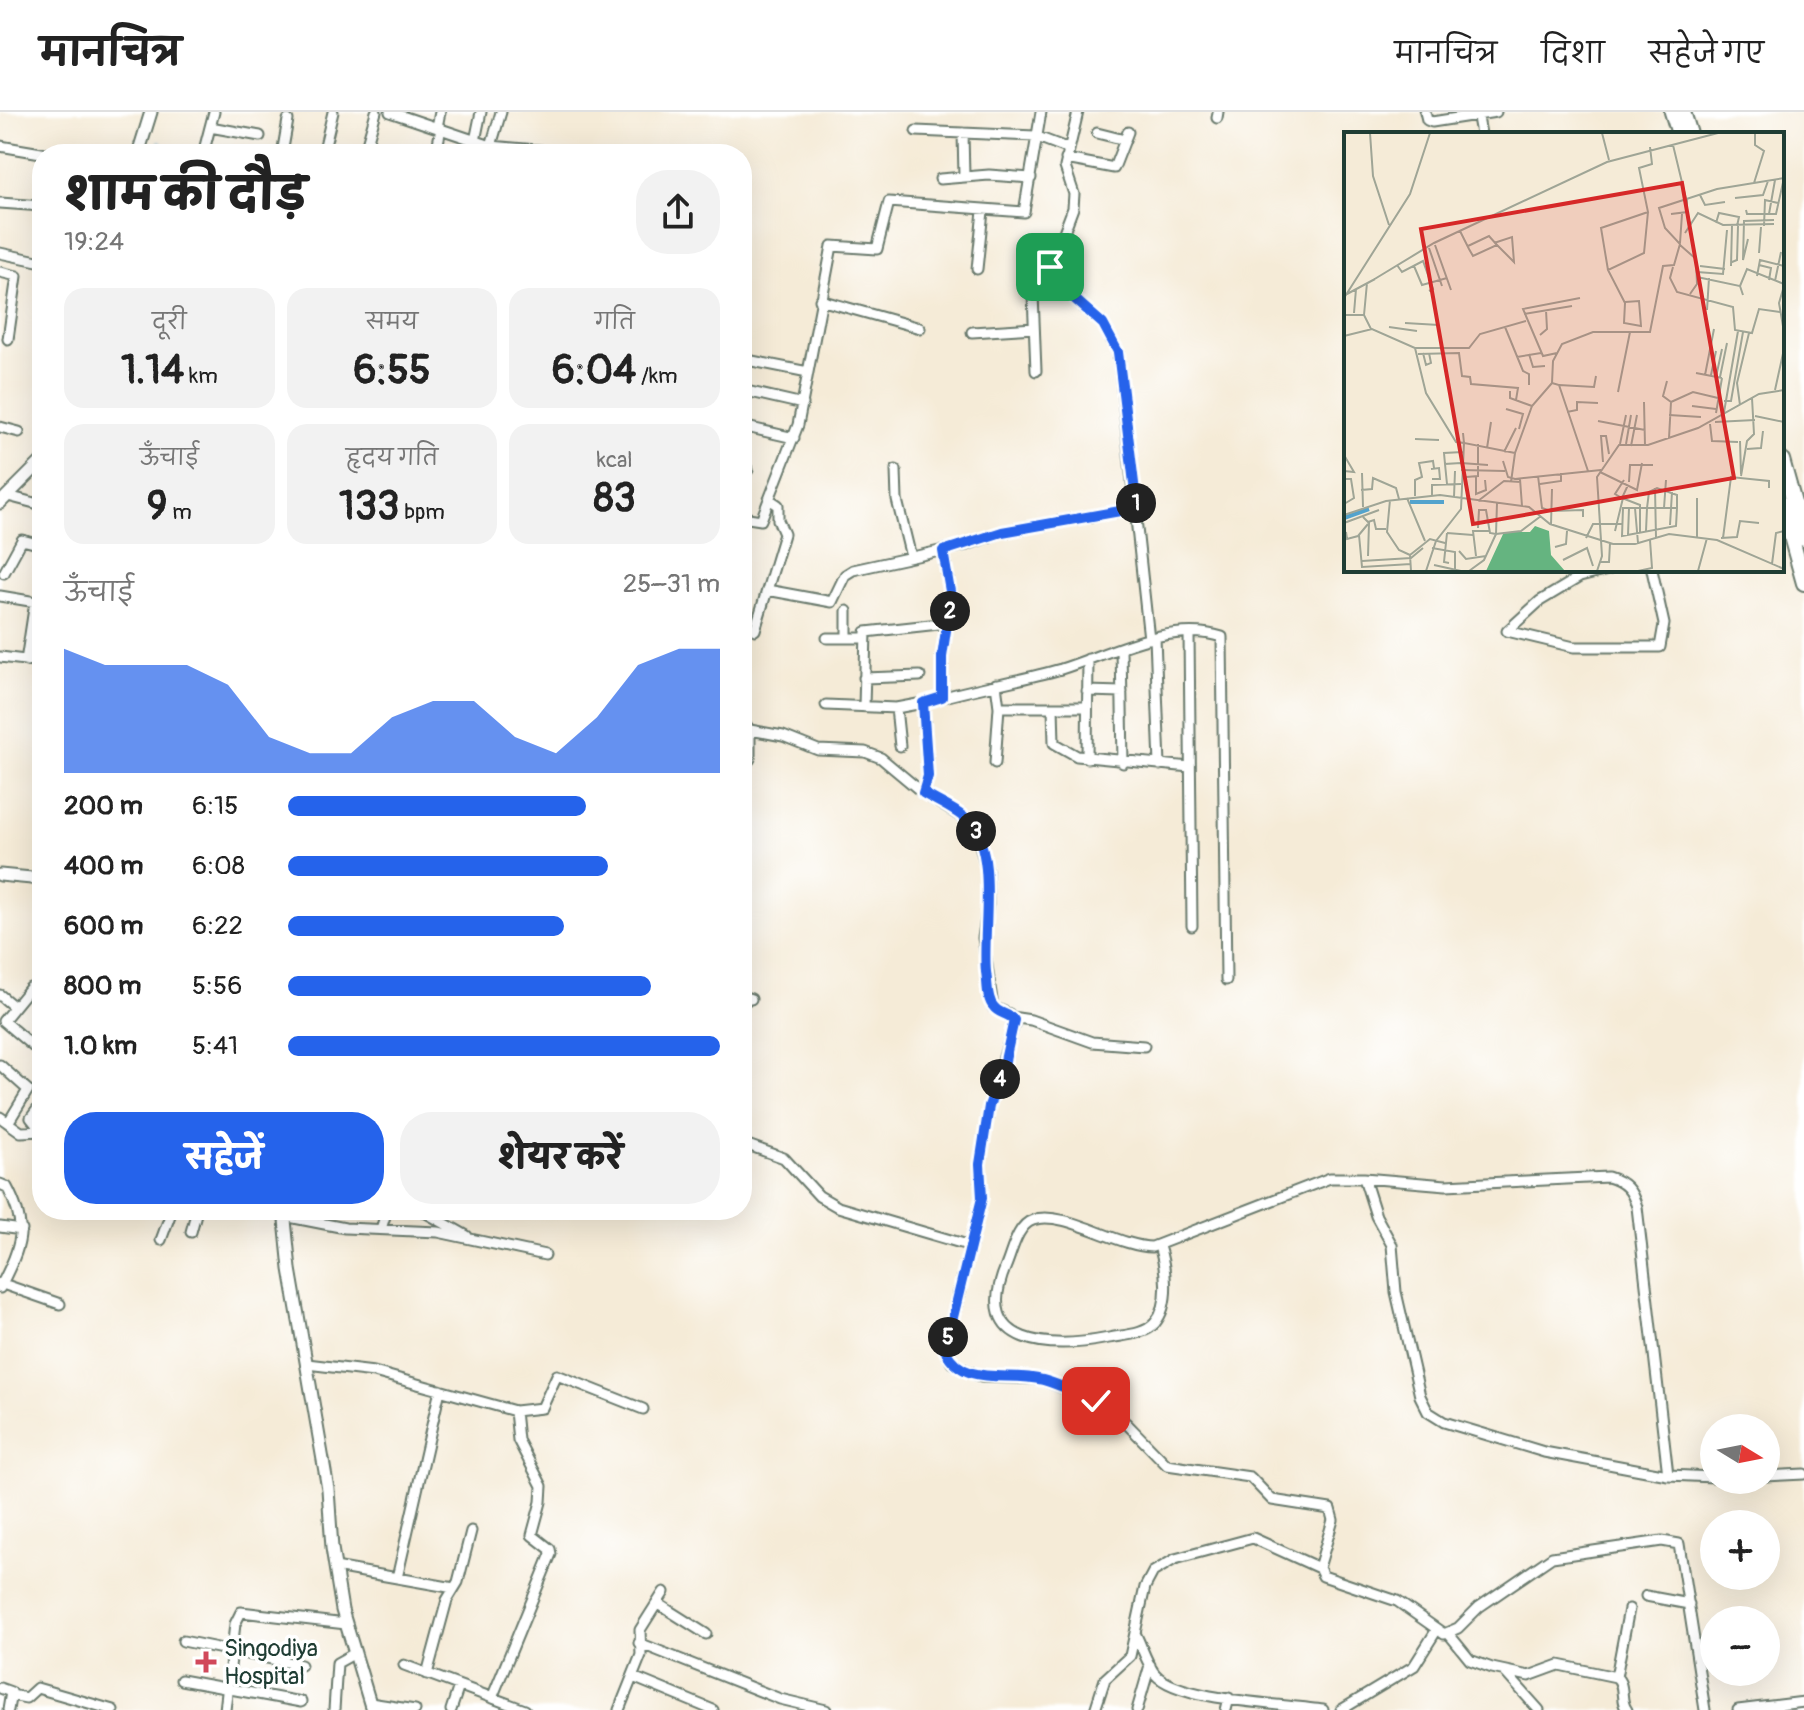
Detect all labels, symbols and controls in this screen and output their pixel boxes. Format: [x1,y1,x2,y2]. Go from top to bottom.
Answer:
text: मानचित्र [40,29,181,77]
text: मानचित्र [1395,37,1497,72]
text: दिशा [1541,37,1605,72]
text: सहेजे गए [1649,37,1764,72]
inset map [1344,132,1784,572]
text: शाम की दौड़ [64,168,307,223]
button: share [636,170,720,254]
text: 19:24 [64,226,124,258]
pin [1016,233,1084,301]
icon: arrive [1028,245,1072,289]
text: दूरी [152,308,187,336]
text: समय [366,308,418,336]
text: गति [595,308,635,336]
text: 1.14 [121,346,184,395]
text: 6:55 [353,346,431,395]
text: 6:04 [552,346,636,395]
text: km [184,362,218,390]
text: /km [636,362,678,390]
text: ऊँचाई [140,444,199,472]
text: हृदय गति [346,444,438,472]
text: kcal [597,446,633,474]
text: 83 [593,474,636,523]
text: 9 [147,482,167,531]
text: 133 [339,482,399,531]
pin: 1 [1116,483,1156,523]
text: 1 [1132,489,1140,517]
text: m [167,498,192,526]
text: bpm [399,498,445,526]
text: 25–31 m [623,568,720,600]
text: ऊँचाई [64,577,134,609]
pin: 2 [930,591,970,631]
text: 2 [944,597,956,625]
text: 200 m [64,790,143,822]
text: 6:15 [192,790,238,822]
pin: 3 [956,811,996,851]
text: 3 [970,817,982,845]
text: 400 m [64,850,143,882]
text: 6:08 [192,850,245,882]
text: 600 m [64,910,143,942]
text: 6:22 [192,910,243,942]
text: 800 m [64,970,141,1002]
text: 5:56 [192,970,242,1002]
text: 1.0 km [64,1030,137,1062]
text: 5:41 [192,1030,238,1062]
pin: 4 [980,1059,1020,1099]
text: 4 [994,1065,1006,1093]
button: सहेजें [64,1112,384,1204]
button: शेयर करें [400,1112,720,1204]
pin: 5 [928,1317,968,1357]
text: 5 [942,1323,954,1351]
pin [1062,1367,1130,1435]
icon: check [1074,1379,1118,1423]
north arrow [1700,1414,1780,1494]
map controls [1700,1414,1780,1686]
button: + [1700,1510,1780,1590]
button: − [1700,1606,1780,1686]
place label: Singodiya Hospital [224,1634,318,1691]
marker: Singodiya Hospital [195,1651,217,1673]

